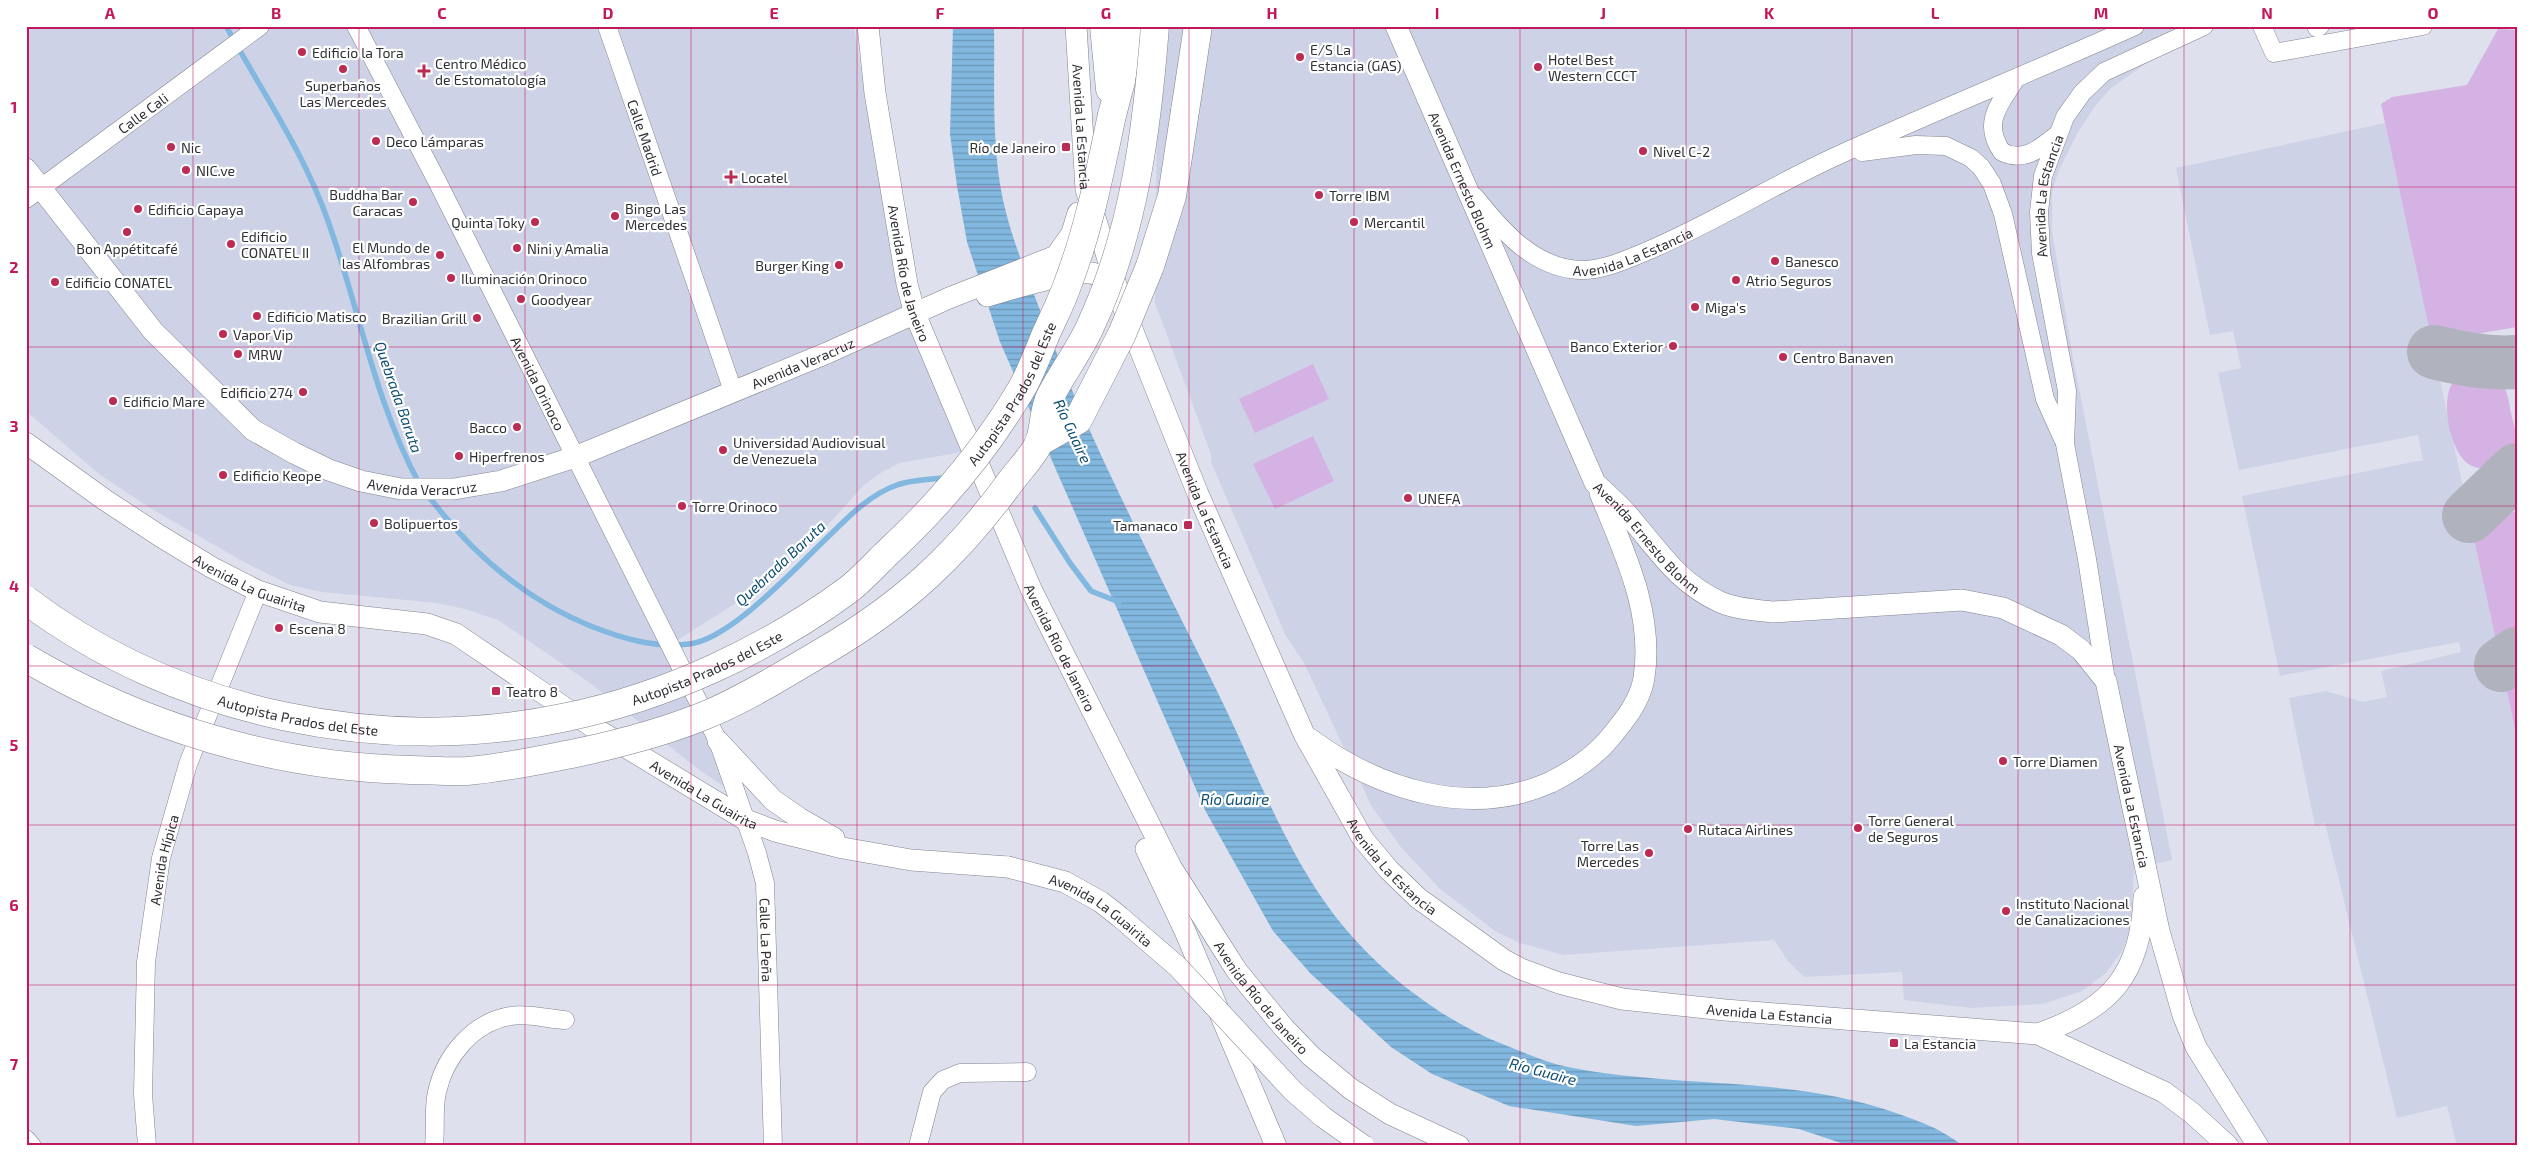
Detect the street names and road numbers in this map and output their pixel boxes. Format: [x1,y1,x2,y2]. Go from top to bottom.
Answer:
street label: Avenida La Estancia [1070,63,1095,190]
street label: Calle Cali [114,89,171,137]
street label: Calle Madrid [624,97,667,178]
street label: Avenida Ernesto Blohm [1426,109,1500,251]
street label: Avenida La Estancia [2030,132,2066,259]
street label: Avenida Río de Janeiro [885,203,934,344]
street label: Avenida La Estancia [1572,223,1695,279]
street label: Autopista Prados del Este [964,319,1059,468]
street label: Avenida Orinoco [508,333,569,433]
street label: Avenida Veracruz [749,333,857,392]
street label: Avenida La Estancia [1173,449,1238,571]
street label: Avenida Veracruz [366,474,478,498]
street label: Avenida Ernesto Blohm [1590,478,1704,597]
street label: Avenida La Guairita [191,550,308,615]
street label: Avenida Río de Janeiro [1021,581,1100,714]
street label: Autopista Prados del Este [629,626,785,708]
street label: Autopista Prados del Este [216,691,379,738]
street label: Avenida La Estancia [2111,742,2154,869]
street label: Avenida La Guairita [648,756,760,832]
street label: Avenida Hípica [146,812,182,906]
street label: Avenida La Estancia [1344,815,1441,918]
street label: Avenida La Guairita [1047,870,1156,950]
street label: Calle La Peña [757,898,777,982]
street label: Avenida Río de Janeiro [1211,938,1313,1057]
street label: Avenida La Estancia [1706,1000,1833,1027]

